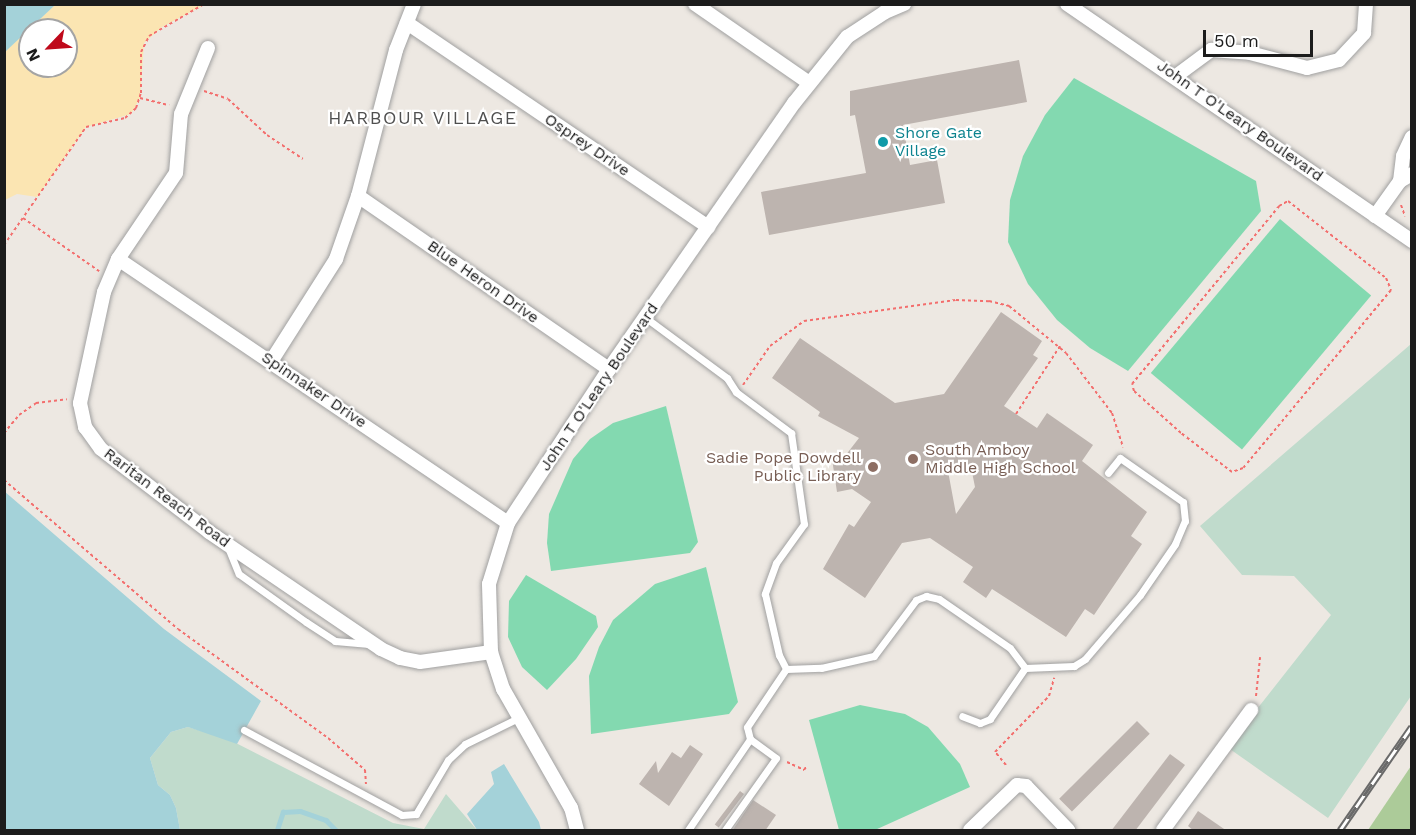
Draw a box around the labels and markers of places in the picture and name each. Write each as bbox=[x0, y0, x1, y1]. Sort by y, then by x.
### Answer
place label: Shore Gate Village bbox=[895, 123, 982, 161]
marker: Shore Gate Village bbox=[876, 135, 890, 149]
place label: South Amboy Middle High School bbox=[925, 440, 1076, 478]
place label: Sadie Pope Dowdell Public Library bbox=[706, 448, 861, 486]
marker: South Amboy Middle High School bbox=[906, 452, 920, 466]
marker: Sadie Pope Dowdell Public Library bbox=[866, 460, 880, 474]

